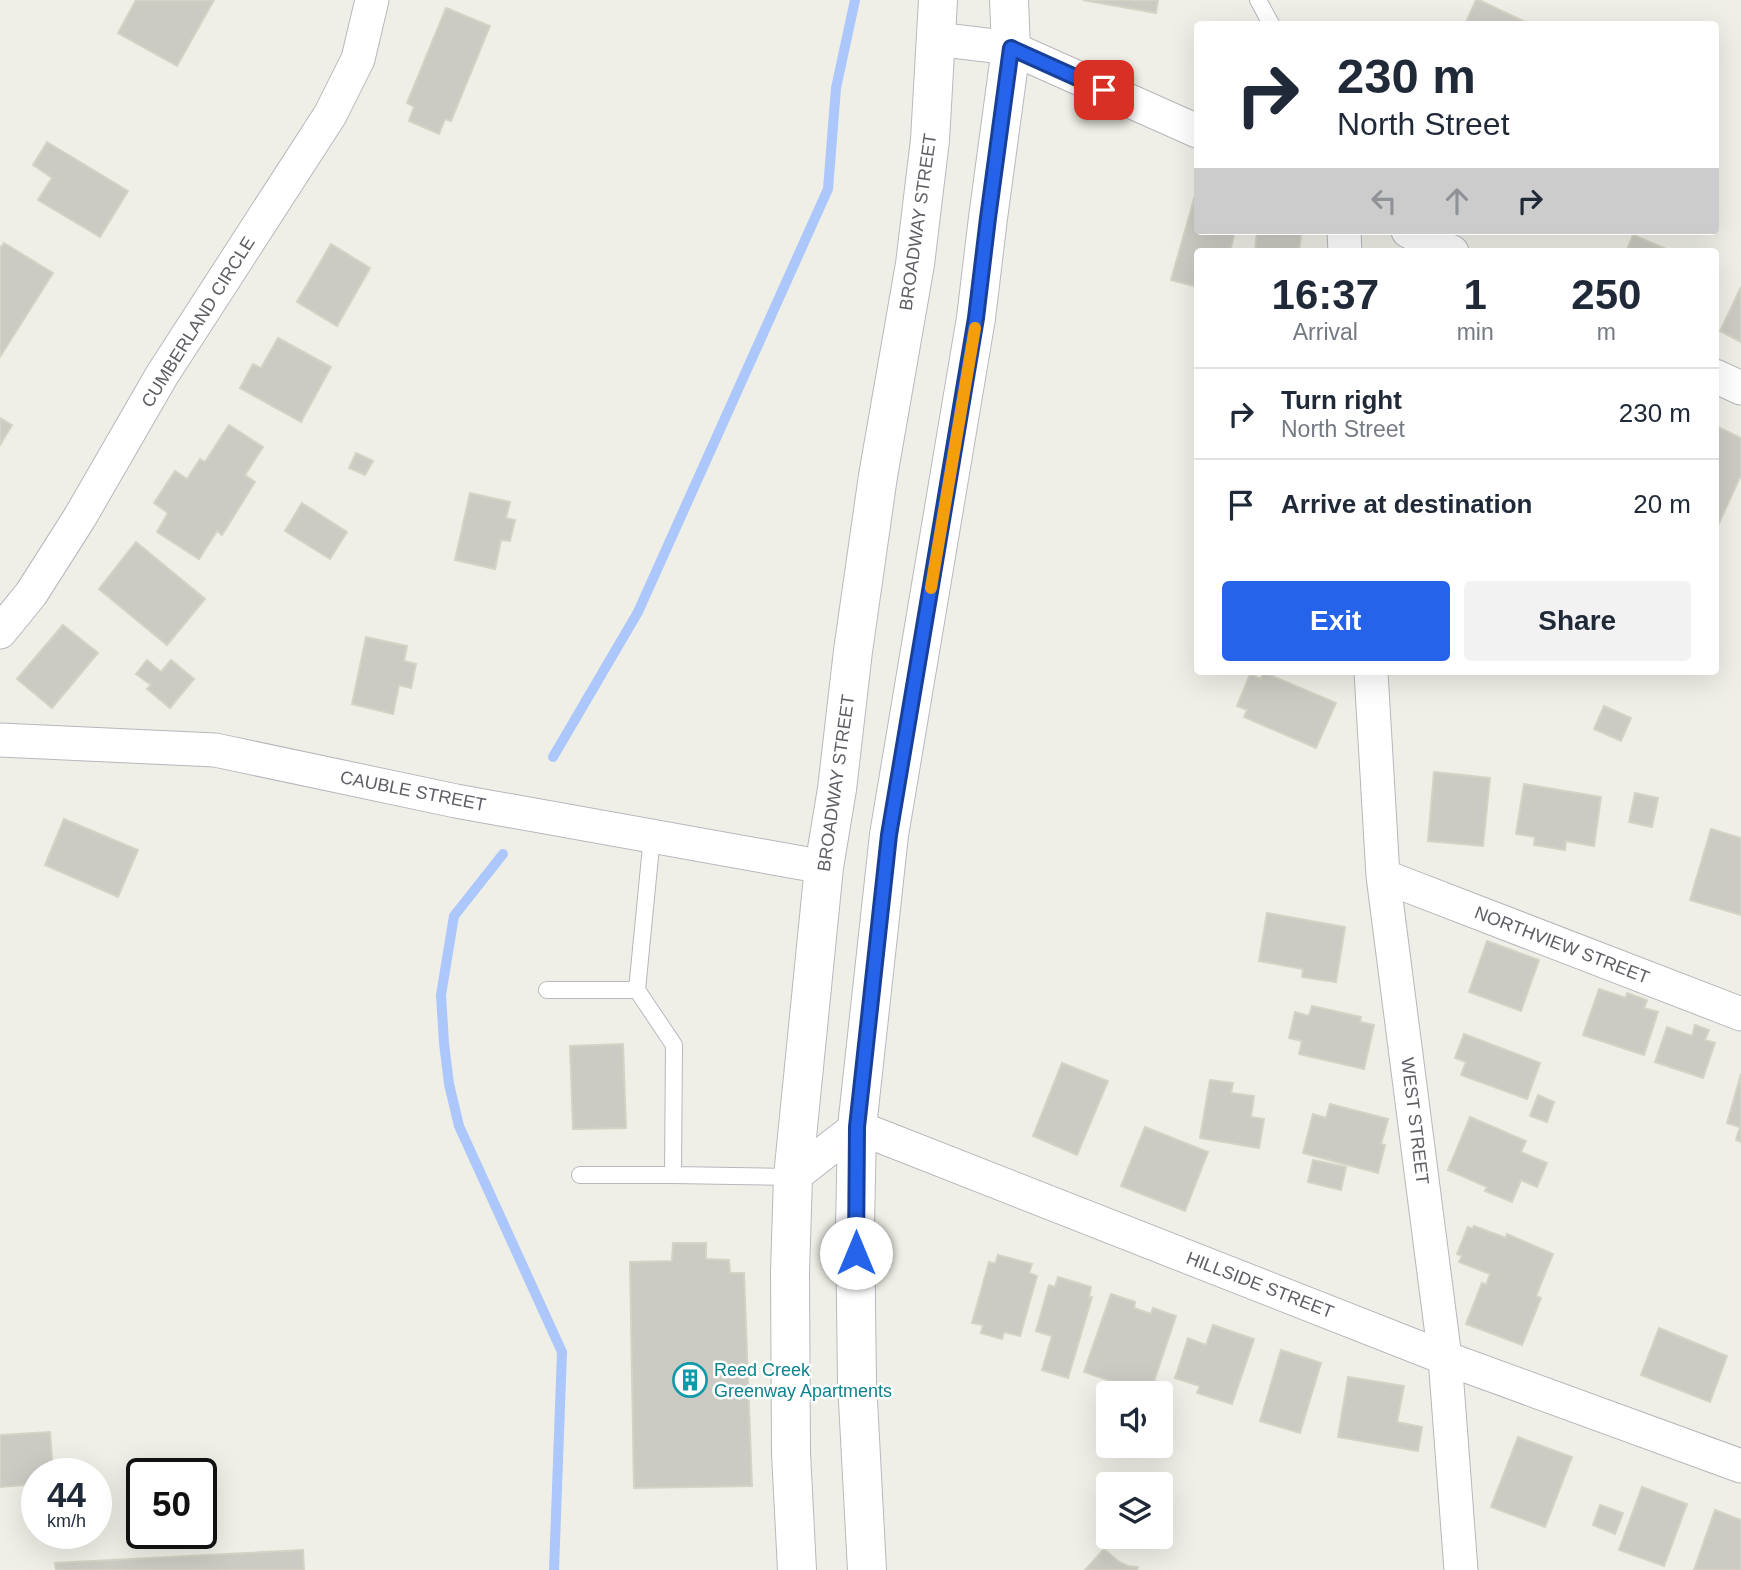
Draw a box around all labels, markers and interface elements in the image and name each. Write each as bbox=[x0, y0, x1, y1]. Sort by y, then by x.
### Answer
icon: right bbox=[1222, 49, 1313, 140]
text: 230 m bbox=[1337, 49, 1476, 103]
pin bbox=[1074, 60, 1134, 120]
icon: arrive bbox=[1085, 71, 1123, 109]
text: North Street bbox=[1337, 106, 1510, 142]
street label: BROADWAY STREET bbox=[896, 132, 940, 312]
icon: left bbox=[1365, 182, 1403, 220]
icon: ahead bbox=[1438, 182, 1476, 220]
icon: right bbox=[1511, 182, 1549, 220]
street label: CUMBERLAND CIRCLE bbox=[137, 233, 259, 411]
text: 16:37 bbox=[1272, 271, 1379, 318]
text: 1 bbox=[1463, 271, 1487, 318]
text: 250 bbox=[1571, 271, 1641, 318]
text: Arrival bbox=[1293, 319, 1358, 345]
text: min bbox=[1457, 319, 1494, 345]
text: m bbox=[1597, 319, 1616, 345]
text: Turn right bbox=[1281, 385, 1402, 415]
icon: right bbox=[1222, 395, 1260, 433]
text: 230 m bbox=[1619, 398, 1691, 428]
text: North Street bbox=[1281, 416, 1405, 442]
icon: arrive bbox=[1222, 486, 1260, 524]
text: Arrive at destination bbox=[1281, 489, 1532, 519]
text: 20 m bbox=[1633, 489, 1691, 519]
button: Exit bbox=[1222, 581, 1450, 661]
button: Share bbox=[1464, 581, 1691, 661]
street label: BROADWAY STREET bbox=[814, 693, 858, 873]
street label: CAUBLE STREET bbox=[338, 767, 488, 815]
street label: NORTHVIEW STREET bbox=[1472, 902, 1652, 988]
street label: WEST STREET bbox=[1397, 1056, 1433, 1186]
position arrow bbox=[819, 1216, 893, 1290]
street label: HILLSIDE STREET bbox=[1184, 1248, 1336, 1322]
place label: Reed Creek Greenway Apartments bbox=[714, 1360, 892, 1401]
building icon: Reed Creek Greenway Apartments bbox=[671, 1361, 709, 1399]
map controls bbox=[1096, 1381, 1173, 1549]
button: sound bbox=[1096, 1381, 1173, 1458]
speed limit sign: 50 bbox=[126, 1458, 217, 1549]
button: layers bbox=[1096, 1472, 1173, 1549]
text: 44 bbox=[47, 1475, 86, 1514]
text: km/h bbox=[47, 1511, 86, 1531]

